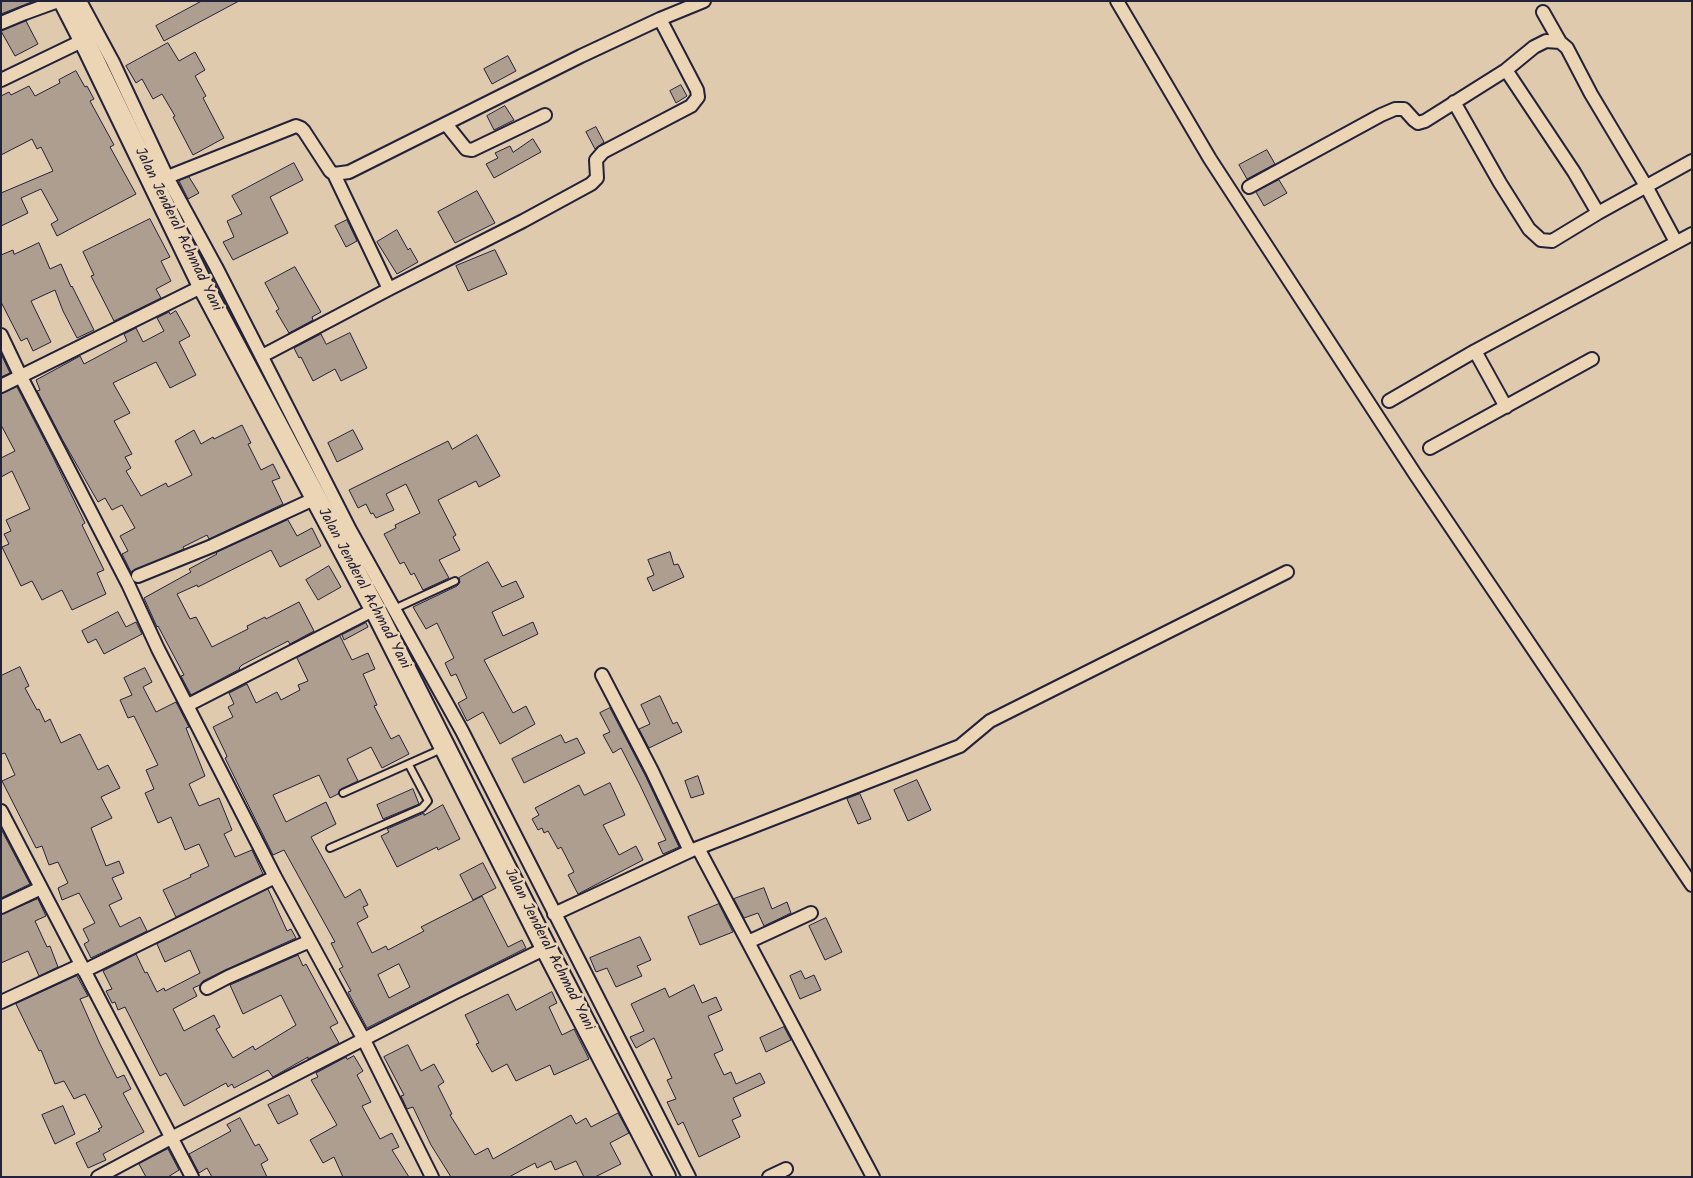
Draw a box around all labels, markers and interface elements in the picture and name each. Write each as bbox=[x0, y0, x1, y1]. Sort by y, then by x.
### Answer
street label: Jalan Jenderal Achmad Yani bbox=[129, 145, 225, 315]
street label: Jalan Jenderal Achmad Yani bbox=[313, 505, 413, 673]
street label: Jalan Jenderal Achmad Yani bbox=[499, 866, 597, 1034]

